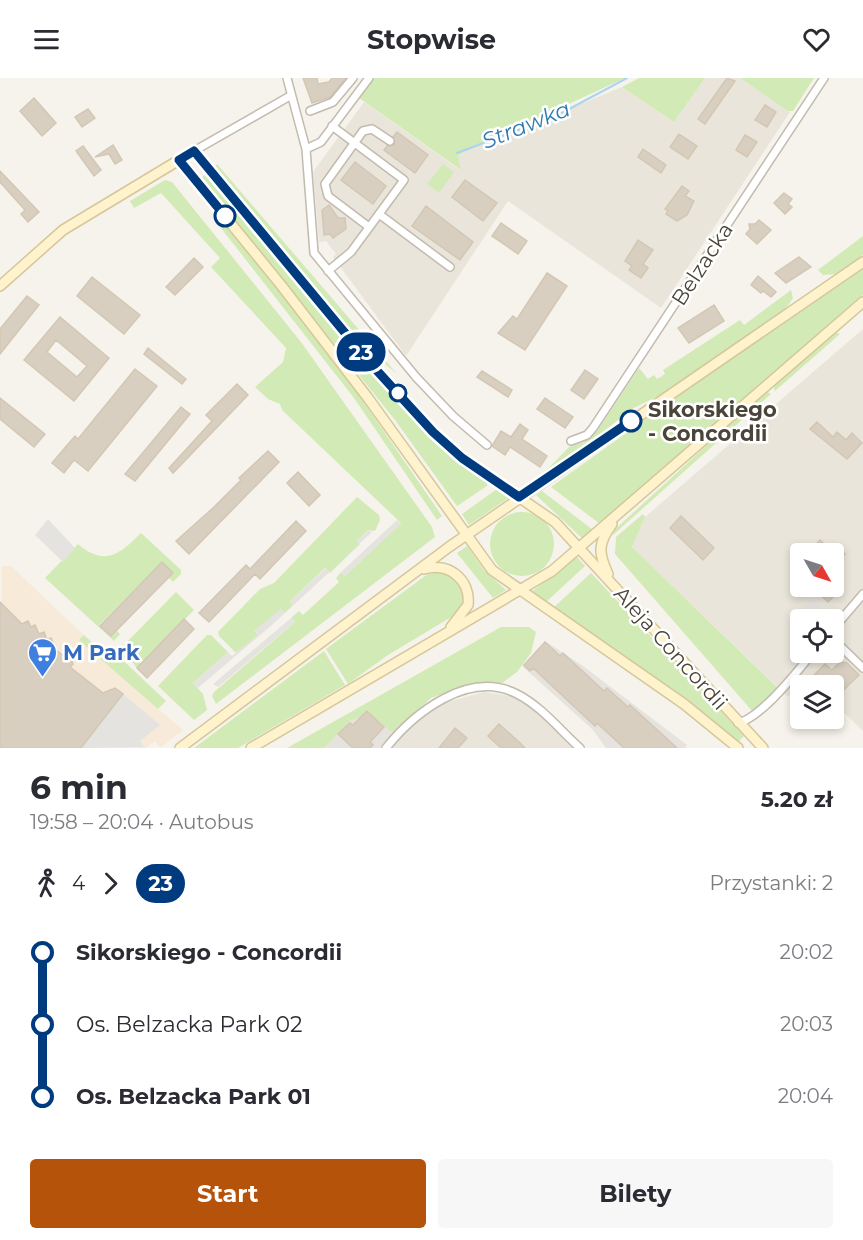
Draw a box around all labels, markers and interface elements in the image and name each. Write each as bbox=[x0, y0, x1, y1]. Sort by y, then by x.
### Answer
icon: menu bbox=[30, 23, 63, 56]
text: Stopwise bbox=[367, 23, 496, 56]
icon: heart bbox=[800, 23, 833, 56]
water label: Strawka bbox=[478, 95, 574, 155]
unlabelled marker bbox=[214, 205, 236, 227]
street label: Belzacka bbox=[666, 218, 738, 310]
line badge: 23 bbox=[334, 332, 388, 372]
text: 23 bbox=[349, 340, 373, 365]
unlabelled marker bbox=[389, 384, 407, 402]
place label: Sikorskiego - Concordii bbox=[648, 397, 777, 446]
marker: Sikorskiego - Concordii bbox=[620, 410, 642, 432]
north arrow bbox=[790, 543, 844, 597]
map controls bbox=[790, 543, 844, 729]
street label: Aleja Concordii bbox=[609, 581, 733, 715]
button: locate bbox=[790, 609, 844, 663]
supermarket icon: M Park bbox=[26, 636, 58, 678]
place label: M Park bbox=[63, 640, 140, 665]
button: layers bbox=[790, 675, 844, 729]
text: 6 min bbox=[30, 767, 128, 807]
text: 5.20 zł bbox=[761, 786, 833, 813]
text: 19:58 – 20:04 · Autobus bbox=[30, 810, 254, 834]
icon: walk bbox=[30, 867, 63, 900]
icon: forward bbox=[94, 867, 127, 900]
text: 4 bbox=[72, 871, 85, 895]
text: 23 bbox=[148, 871, 173, 896]
text: Przystanki: 2 bbox=[709, 871, 833, 895]
text: Sikorskiego - Concordii bbox=[76, 939, 342, 966]
text: 20:02 bbox=[780, 940, 833, 964]
text: Os. Belzacka Park 02 bbox=[76, 1011, 303, 1038]
text: 20:03 bbox=[780, 1012, 833, 1036]
text: Os. Belzacka Park 01 bbox=[76, 1083, 311, 1110]
text: 20:04 bbox=[778, 1084, 833, 1108]
button: Start bbox=[30, 1159, 426, 1228]
button: Bilety bbox=[438, 1159, 833, 1228]

